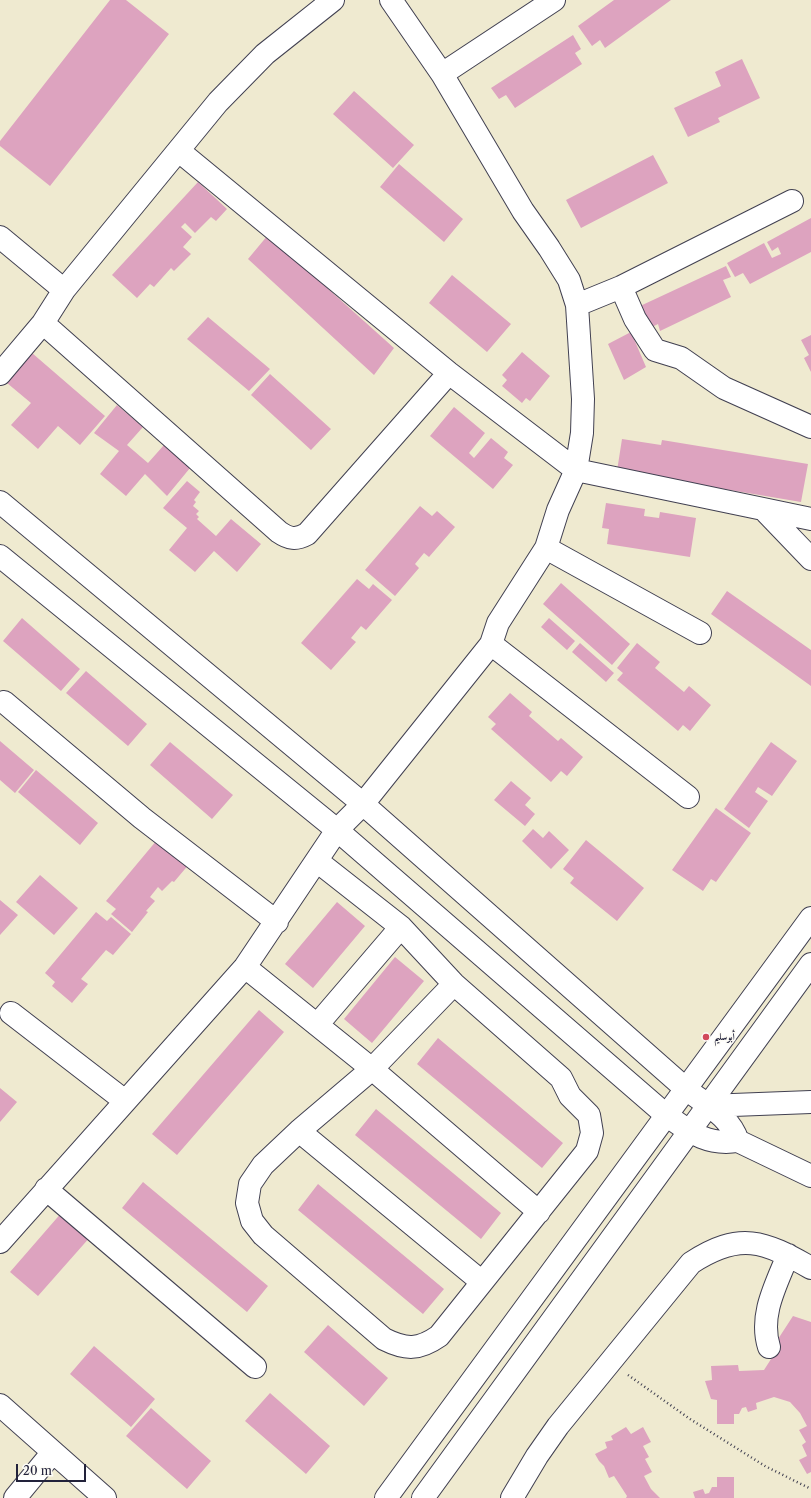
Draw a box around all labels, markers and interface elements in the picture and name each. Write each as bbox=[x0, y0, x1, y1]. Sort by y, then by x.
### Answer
place label: أبوسليم bbox=[714, 1031, 735, 1043]
marker: أبوسليم bbox=[701, 1032, 711, 1042]
scale bar bbox=[18, 1456, 88, 1482]
text: 20 m bbox=[23, 1463, 52, 1478]

